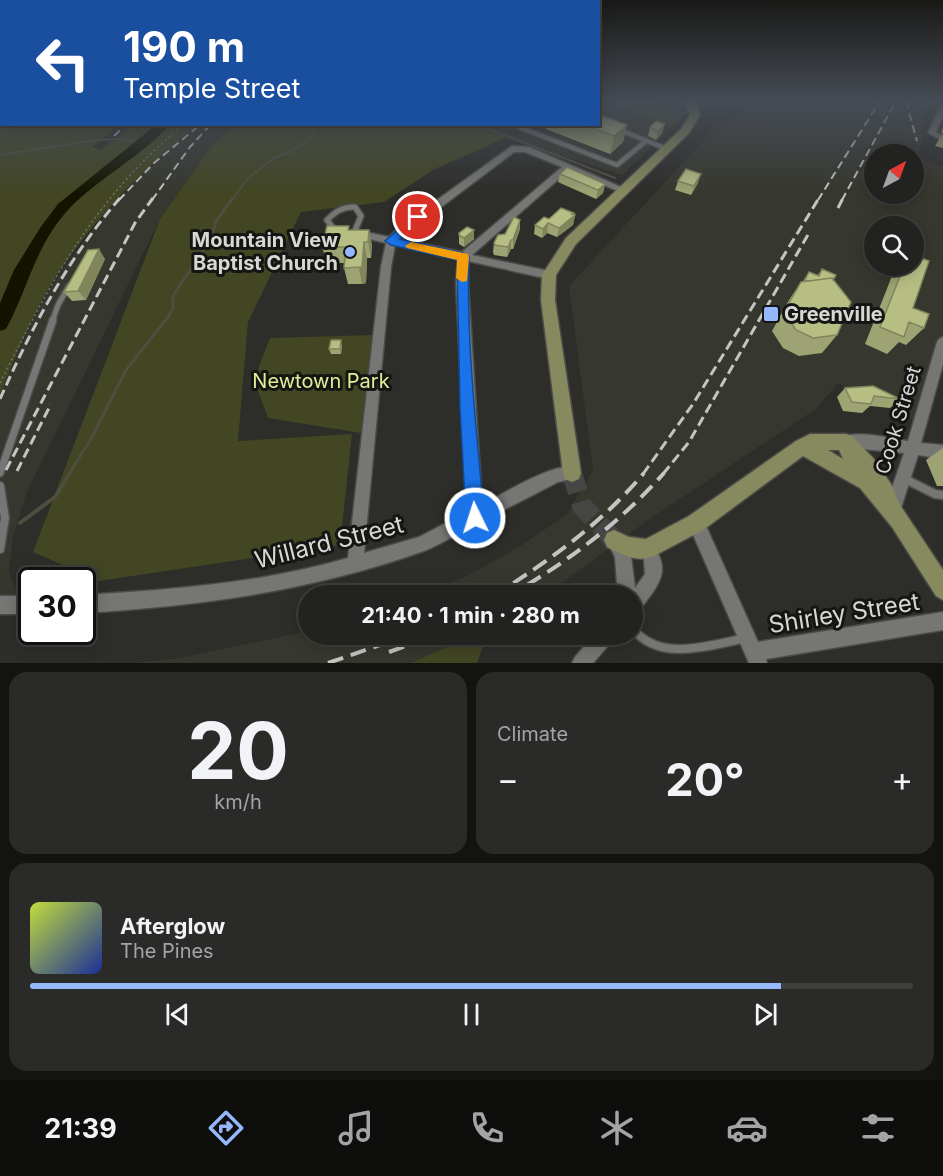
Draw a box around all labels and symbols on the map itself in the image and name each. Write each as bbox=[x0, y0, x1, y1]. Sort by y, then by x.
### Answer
north arrow bbox=[864, 144, 924, 204]
pin bbox=[392, 191, 443, 242]
place label: Mountain View Baptist Church bbox=[192, 228, 338, 275]
marker: Mountain View Baptist Church bbox=[343, 245, 357, 259]
place label: Greenville bbox=[784, 302, 883, 326]
marker: Greenville bbox=[762, 305, 780, 323]
street label: Cook Street bbox=[870, 363, 926, 477]
park label: Newtown Park bbox=[252, 369, 390, 393]
position arrow bbox=[443, 486, 507, 550]
street label: Willard Street bbox=[252, 509, 407, 575]
speed limit sign: 30 bbox=[18, 567, 96, 645]
street label: Shirley Street bbox=[767, 587, 922, 639]

